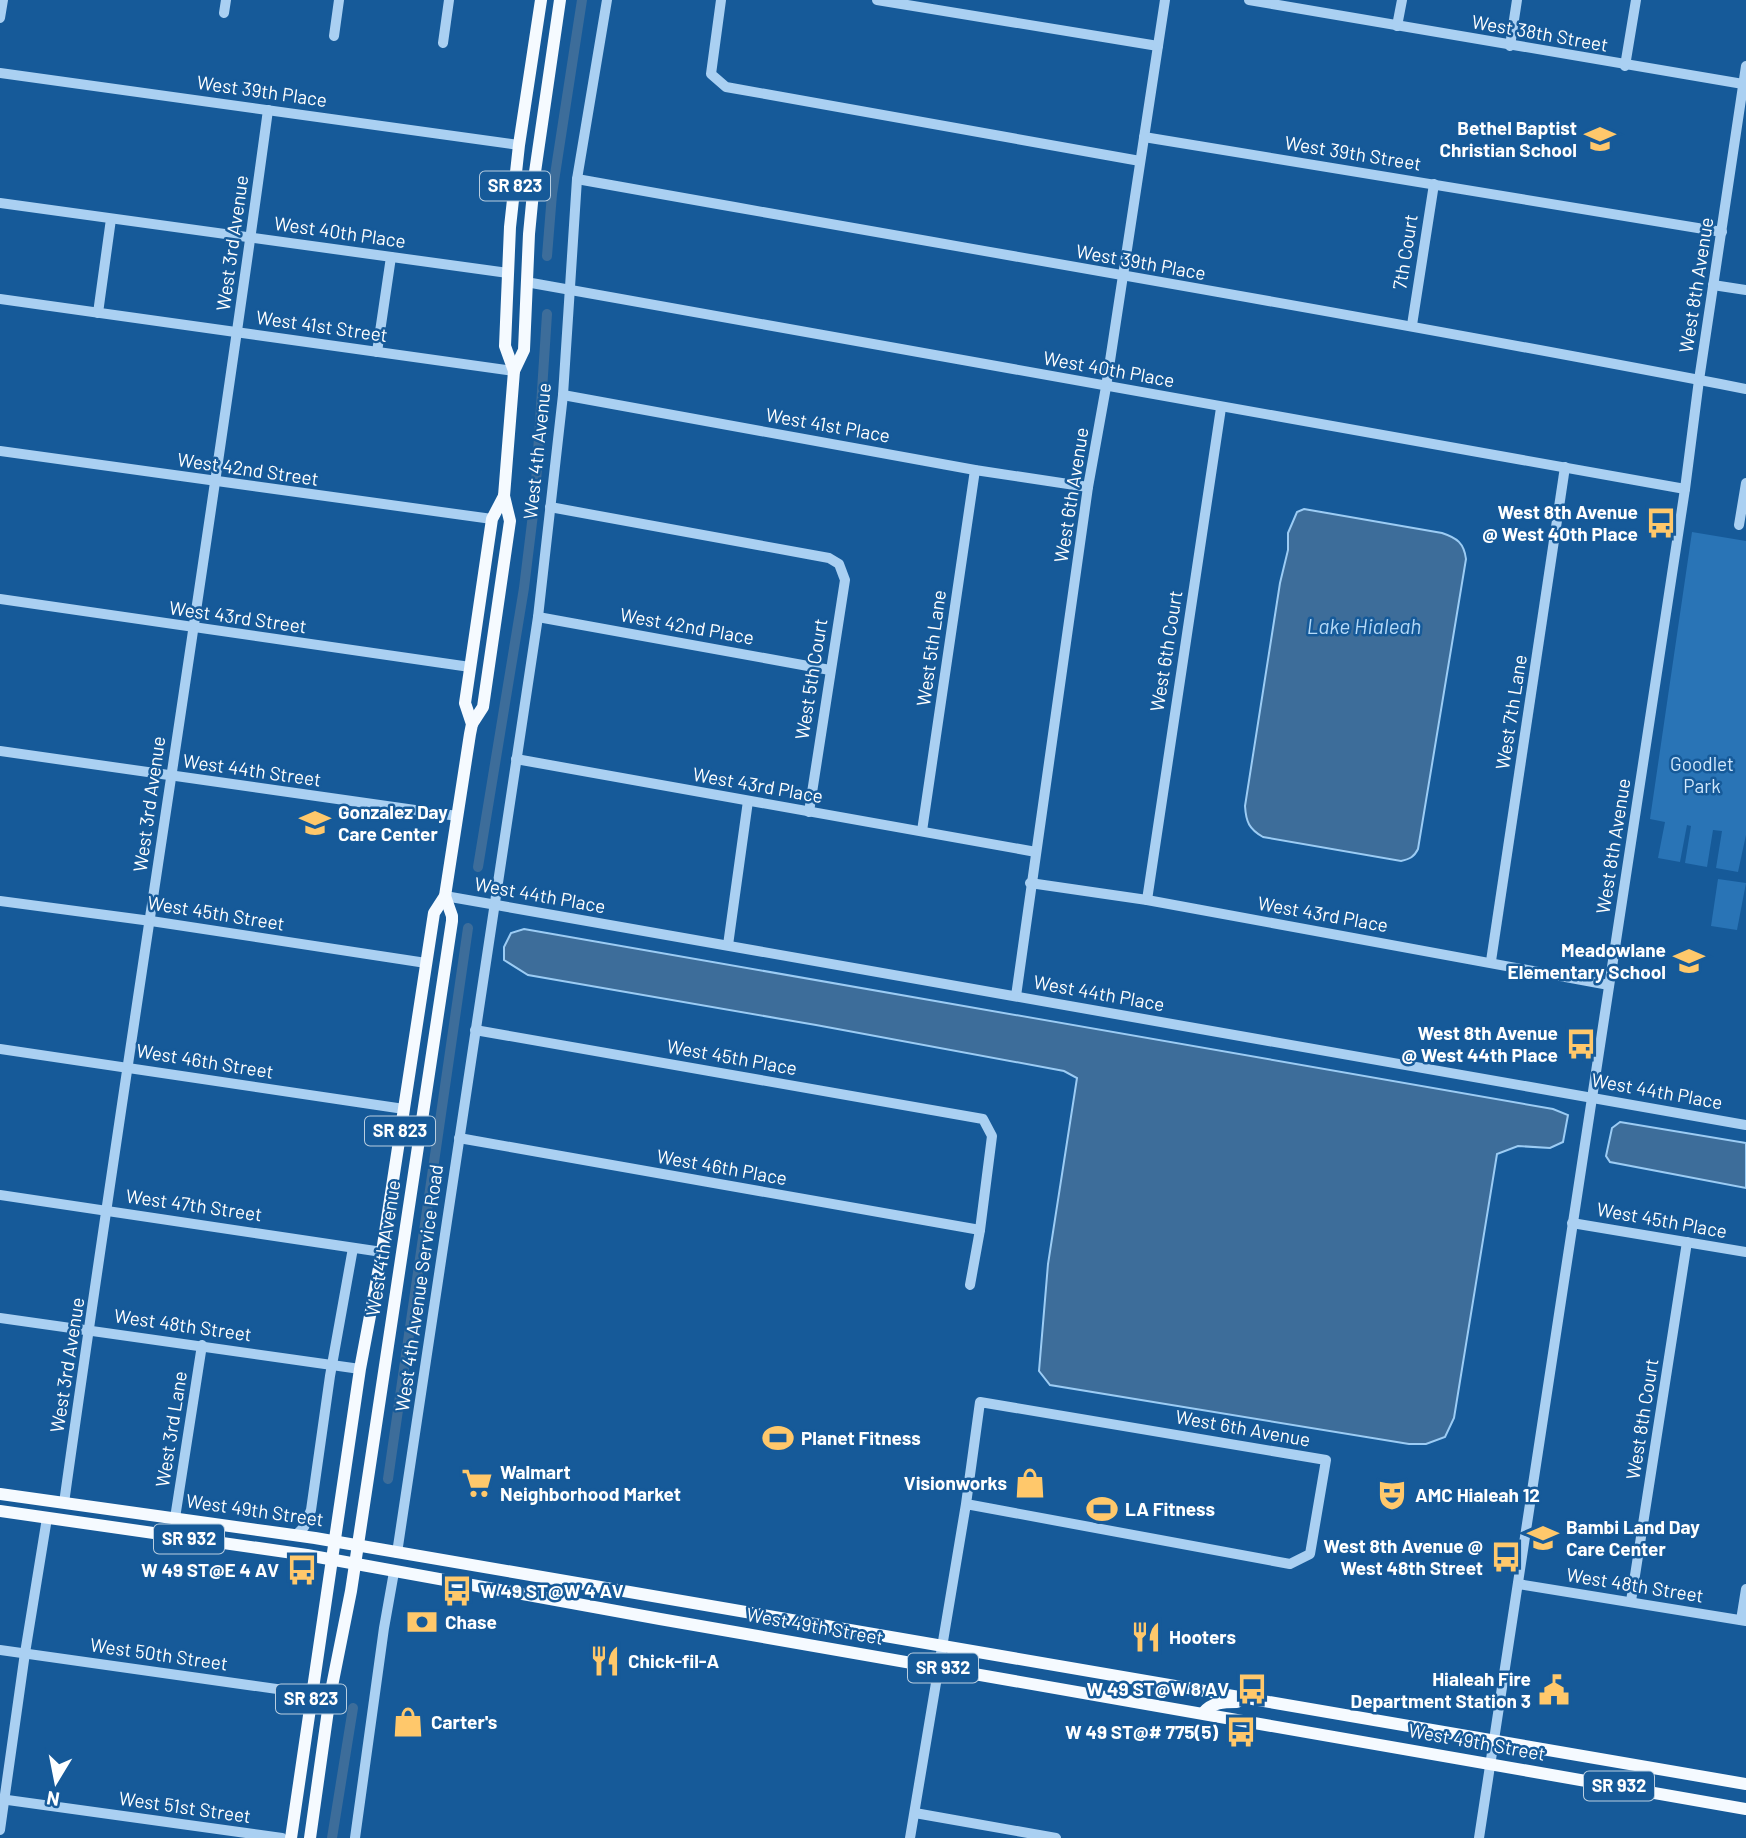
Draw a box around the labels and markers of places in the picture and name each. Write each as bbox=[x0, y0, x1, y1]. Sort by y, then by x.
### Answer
place label: Bethel Baptist Christian School bbox=[1439, 116, 1577, 161]
school or university icon: Bethel Baptist Christian School bbox=[1583, 122, 1617, 156]
place label: West 8th Avenue @ West 40th Place bbox=[1482, 500, 1638, 545]
bus stop icon: West 8th Avenue @ West 40th Place bbox=[1644, 506, 1678, 540]
place label: Gonzalez Day Care Center bbox=[338, 800, 448, 845]
school or university icon: Gonzalez Day Care Center bbox=[298, 806, 332, 840]
place label: Meadowlane Elementary School bbox=[1508, 938, 1666, 983]
school or university icon: Meadowlane Elementary School bbox=[1672, 944, 1706, 978]
place label: West 8th Avenue @ West 44th Place bbox=[1401, 1021, 1558, 1066]
bus stop icon: West 8th Avenue @ West 44th Place bbox=[1564, 1027, 1598, 1061]
sports icon: Planet Fitness bbox=[761, 1421, 795, 1455]
place label: Planet Fitness bbox=[801, 1426, 921, 1449]
place label: Walmart Neighborhood Market bbox=[500, 1460, 681, 1505]
supermarket icon: Walmart Neighborhood Market bbox=[460, 1466, 494, 1500]
shop icon: Visionworks bbox=[1013, 1466, 1047, 1500]
place label: Visionworks bbox=[904, 1471, 1007, 1494]
theatre icon: AMC Hialeah 12 bbox=[1375, 1478, 1409, 1512]
place label: AMC Hialeah 12 bbox=[1415, 1483, 1540, 1506]
sports icon: LA Fitness bbox=[1085, 1492, 1119, 1526]
place label: LA Fitness bbox=[1125, 1497, 1215, 1520]
place label: Bambi Land Day Care Center bbox=[1566, 1515, 1700, 1560]
school or university icon: Bambi Land Day Care Center bbox=[1526, 1521, 1560, 1555]
place label: West 8th Avenue @ West 48th Street bbox=[1323, 1534, 1483, 1579]
bus stop icon: West 8th Avenue @ West 48th Street bbox=[1489, 1540, 1523, 1574]
bus stop icon: W 49 ST@E 4 AV bbox=[285, 1553, 319, 1587]
place label: W 49 ST@E 4 AV bbox=[141, 1558, 279, 1581]
bus stop icon: W 49 ST@W 4 AV bbox=[440, 1574, 474, 1608]
place label: W 49 ST@W 4 AV bbox=[480, 1579, 624, 1602]
bank icon: Chase bbox=[405, 1605, 439, 1639]
place label: Chase bbox=[445, 1610, 497, 1633]
restaurant icon: Hooters bbox=[1129, 1620, 1163, 1654]
place label: Hooters bbox=[1169, 1625, 1236, 1648]
restaurant icon: Chick-fil-A bbox=[588, 1644, 622, 1678]
place label: Chick-fil-A bbox=[628, 1649, 720, 1672]
place label: Hialeah Fire Department Station 3 bbox=[1350, 1667, 1531, 1712]
bus stop icon: W 49 ST@W 8 AV bbox=[1235, 1672, 1269, 1706]
public building icon: Hialeah Fire Department Station 3 bbox=[1537, 1673, 1571, 1707]
place label: W 49 ST@W 8 AV bbox=[1087, 1677, 1229, 1700]
shop icon: Carter's bbox=[391, 1705, 425, 1739]
place label: Carter's bbox=[431, 1710, 497, 1733]
bus stop icon: W 49 ST@# 775(5) bbox=[1224, 1715, 1258, 1749]
place label: W 49 ST@# 775(5) bbox=[1065, 1720, 1218, 1743]

